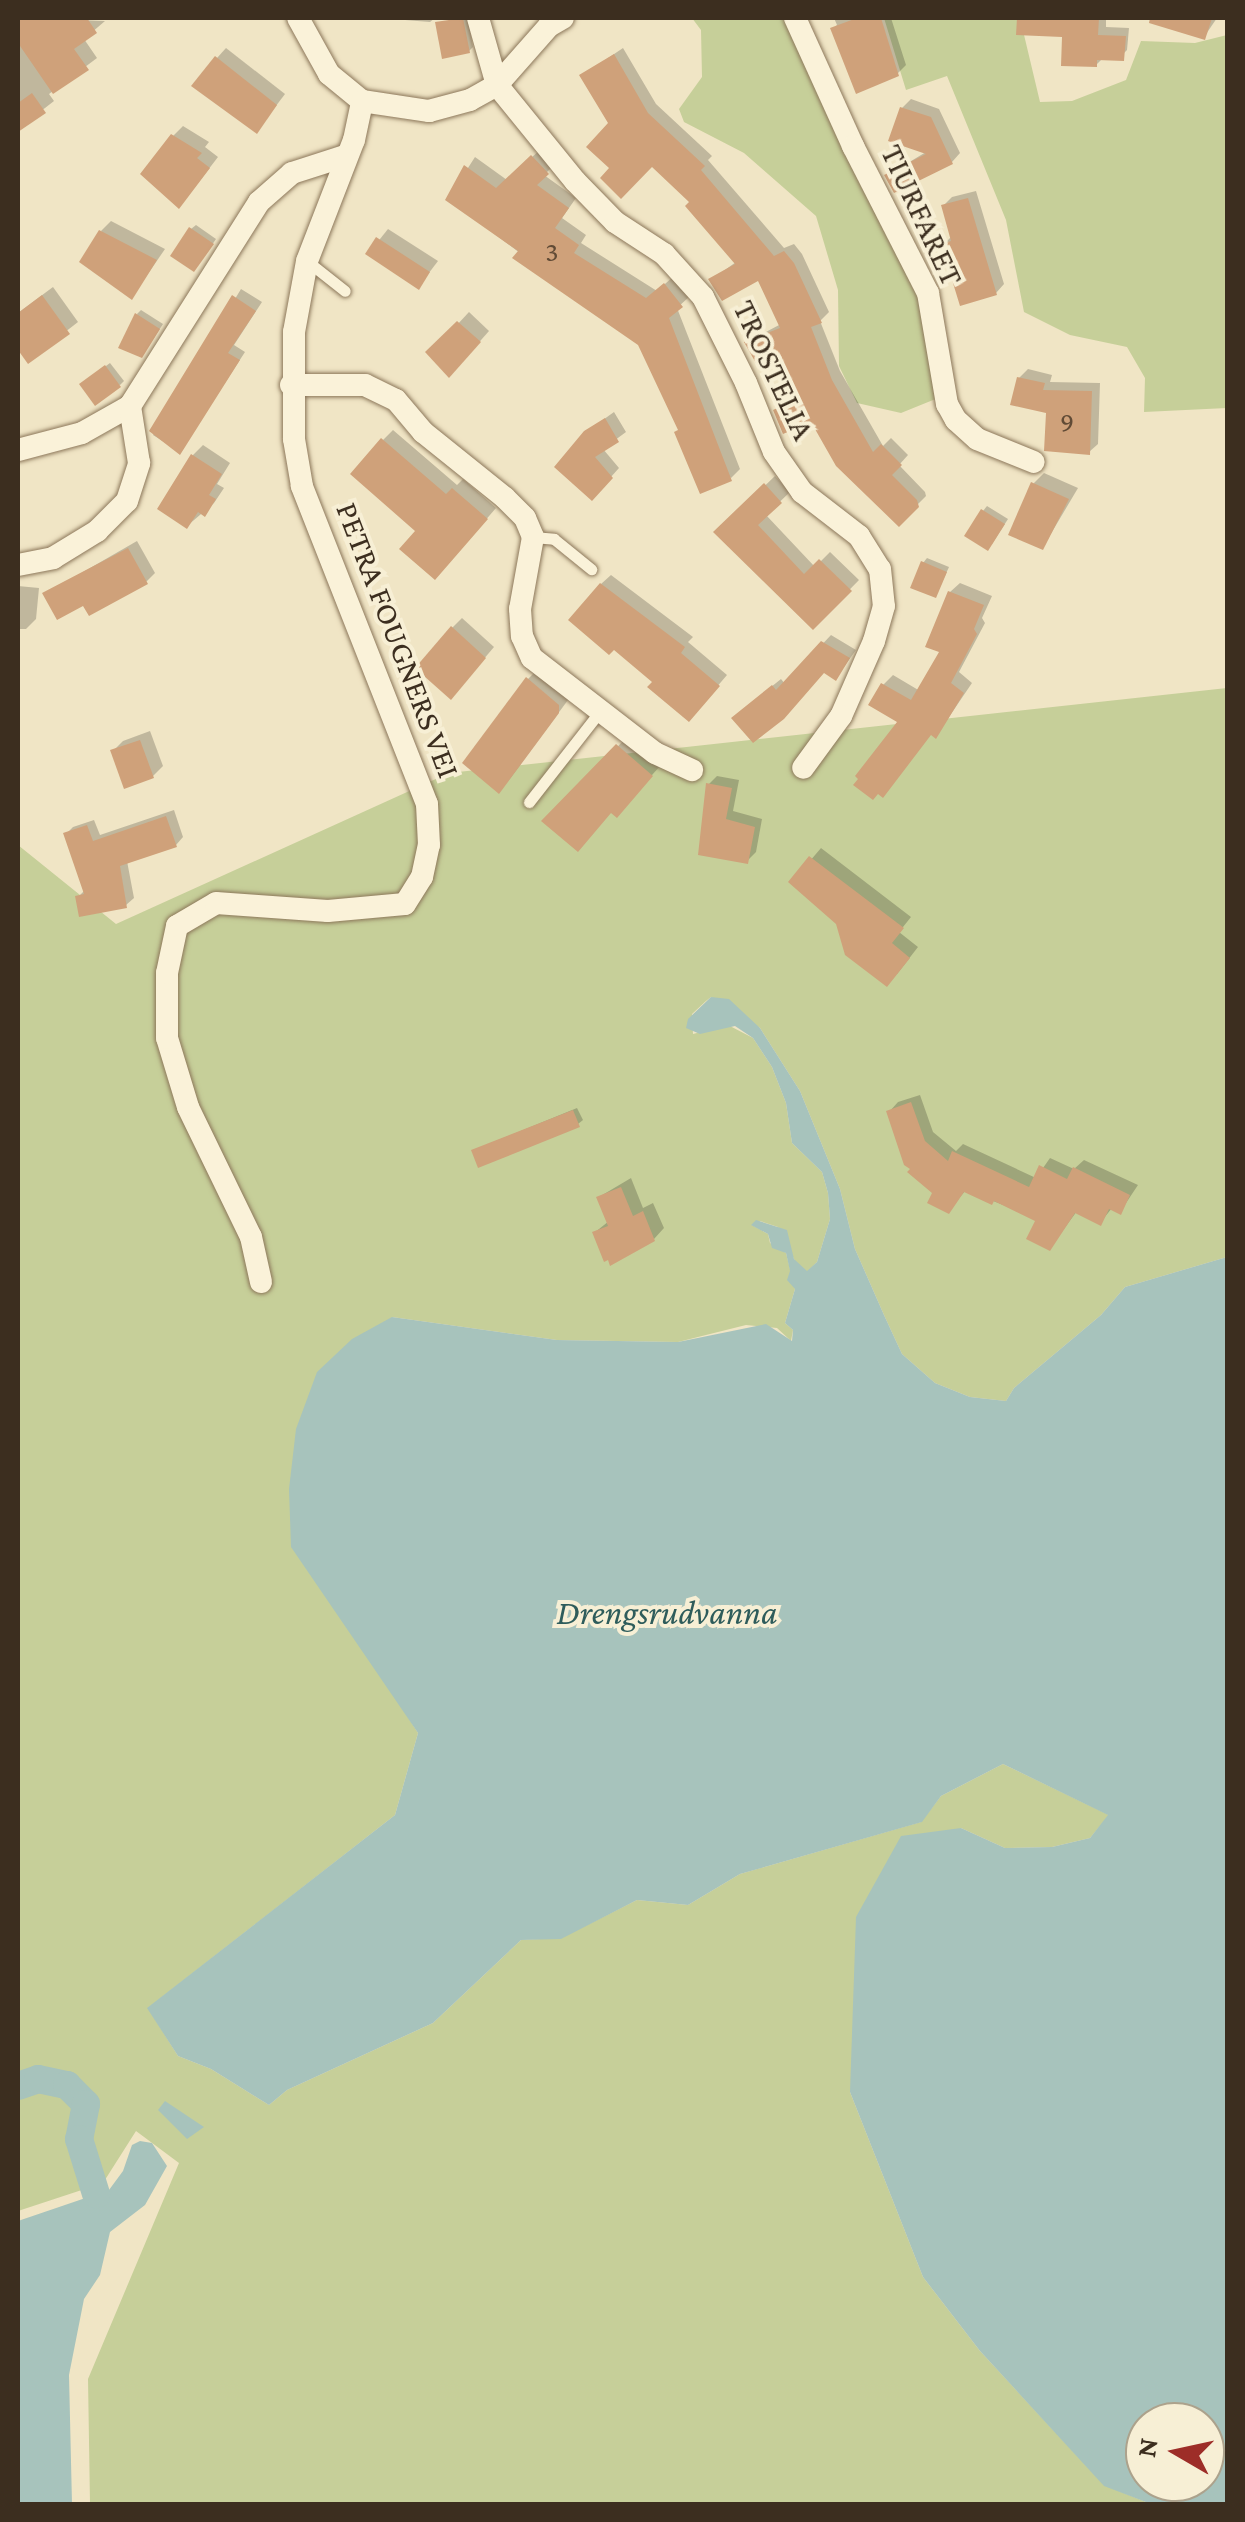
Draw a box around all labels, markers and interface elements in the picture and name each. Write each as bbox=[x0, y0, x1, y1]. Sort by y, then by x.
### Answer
street label: TIURFARET bbox=[873, 138, 971, 292]
house number: 3 bbox=[545, 235, 559, 269]
street label: TROSTELIA bbox=[725, 294, 823, 446]
house number: 9 bbox=[1060, 405, 1074, 439]
street label: PETRA FOUGNERS VEI bbox=[328, 497, 468, 783]
water label: Drengsrudvanna bbox=[556, 1592, 778, 1634]
north arrow bbox=[1125, 2402, 1225, 2502]
text: N bbox=[1130, 2436, 1164, 2459]

